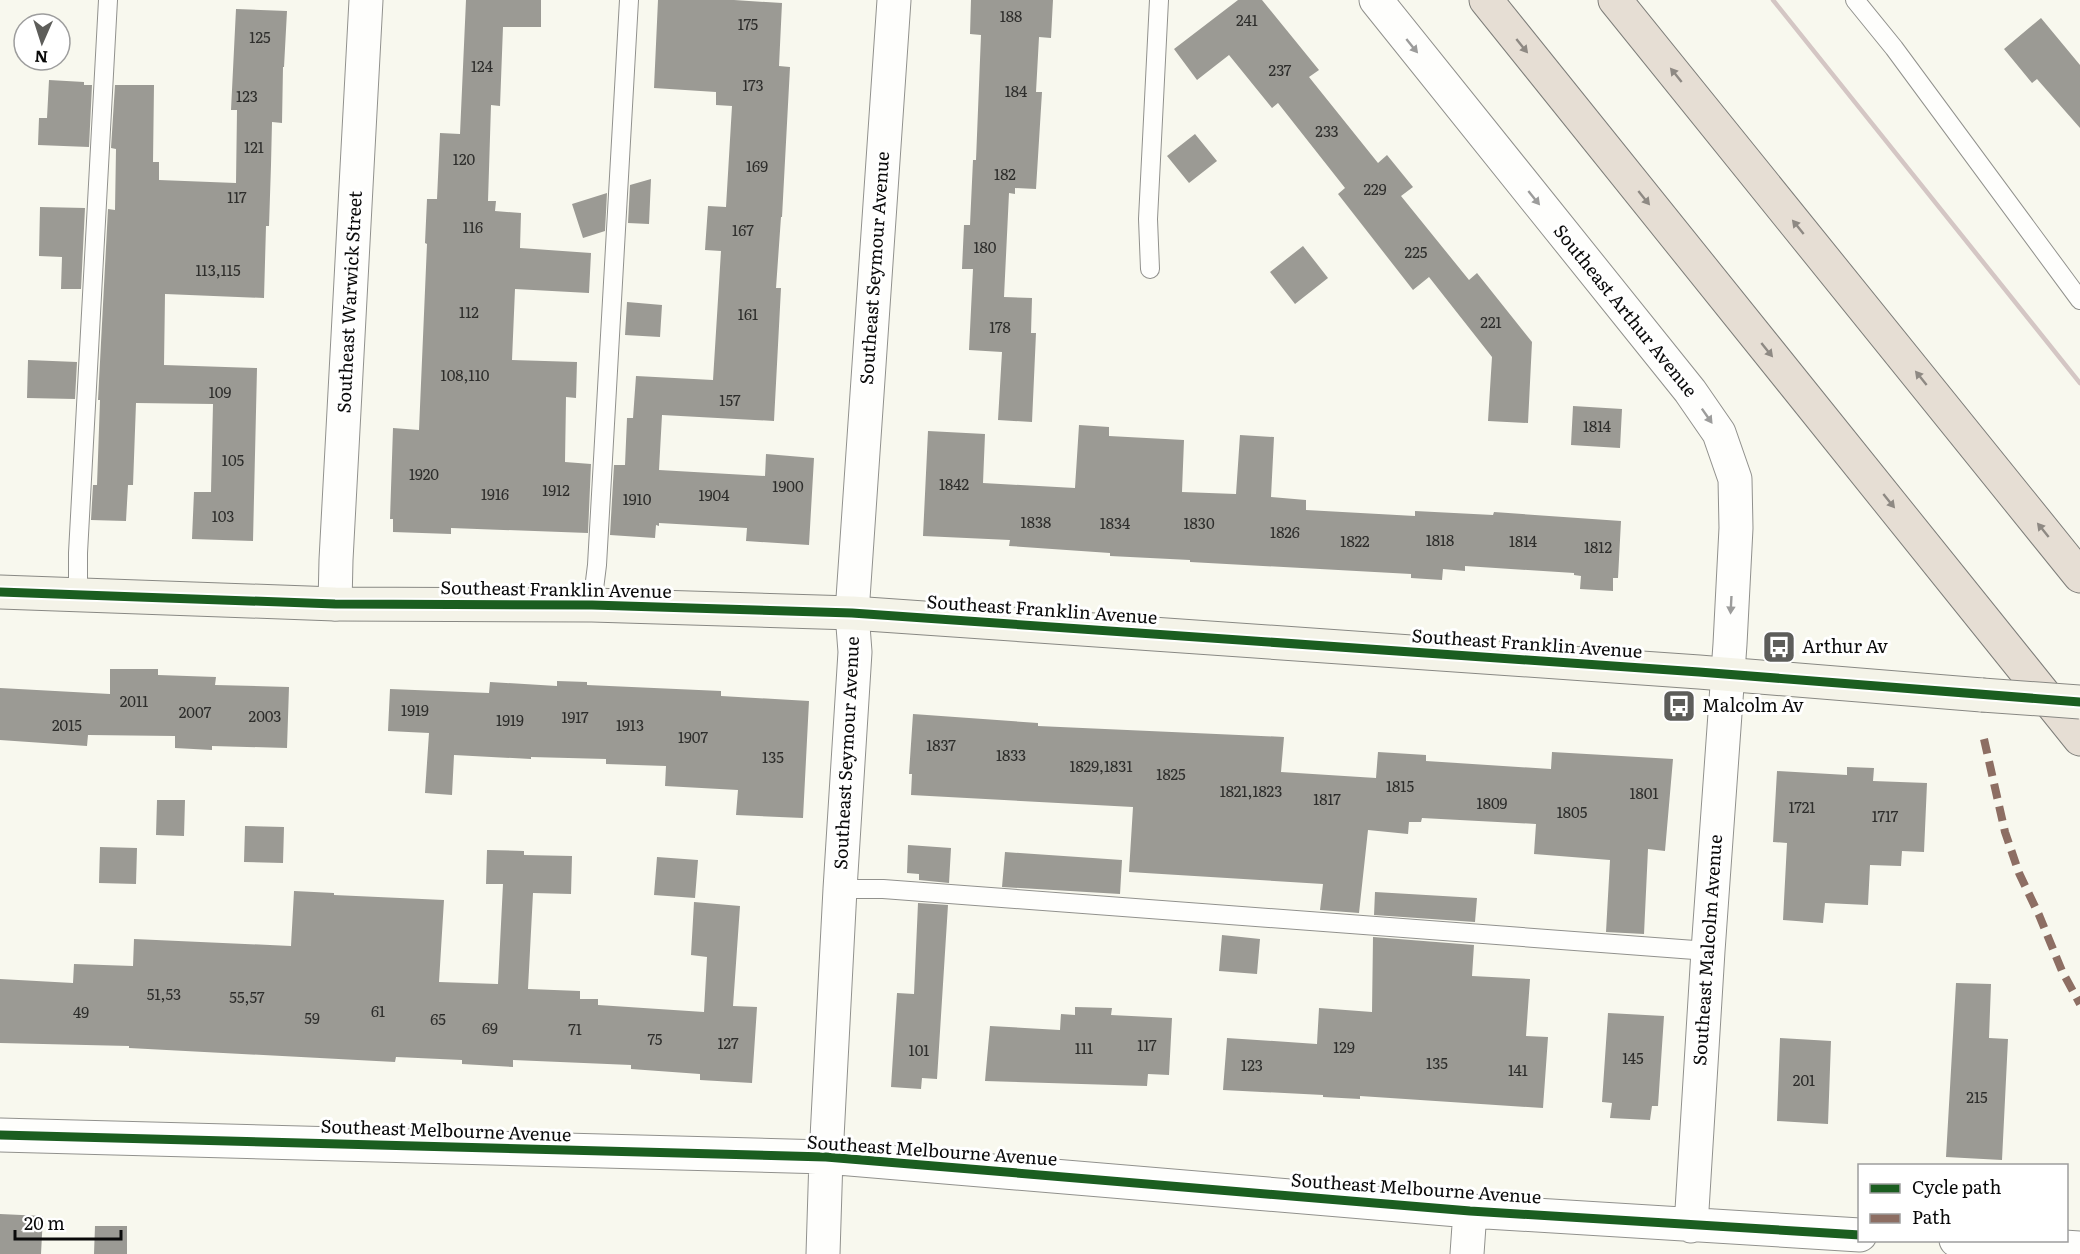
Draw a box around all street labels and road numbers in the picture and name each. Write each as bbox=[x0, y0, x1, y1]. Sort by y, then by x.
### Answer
street label: Southeast Seymour Avenue bbox=[852, 150, 895, 385]
street label: Southeast Warwick Street bbox=[329, 189, 368, 414]
street label: Southeast Arthur Avenue bbox=[1548, 218, 1705, 402]
street label: Southeast Franklin Avenue bbox=[440, 573, 672, 604]
street label: Southeast Franklin Avenue bbox=[926, 587, 1158, 630]
street label: Southeast Franklin Avenue bbox=[1411, 621, 1643, 664]
street label: Southeast Seymour Avenue bbox=[826, 636, 865, 870]
street label: Southeast Malcolm Avenue bbox=[1685, 833, 1728, 1066]
street label: Southeast Melbourne Avenue bbox=[320, 1112, 572, 1147]
street label: Southeast Melbourne Avenue bbox=[806, 1127, 1058, 1172]
street label: Southeast Melbourne Avenue bbox=[1290, 1165, 1542, 1210]

